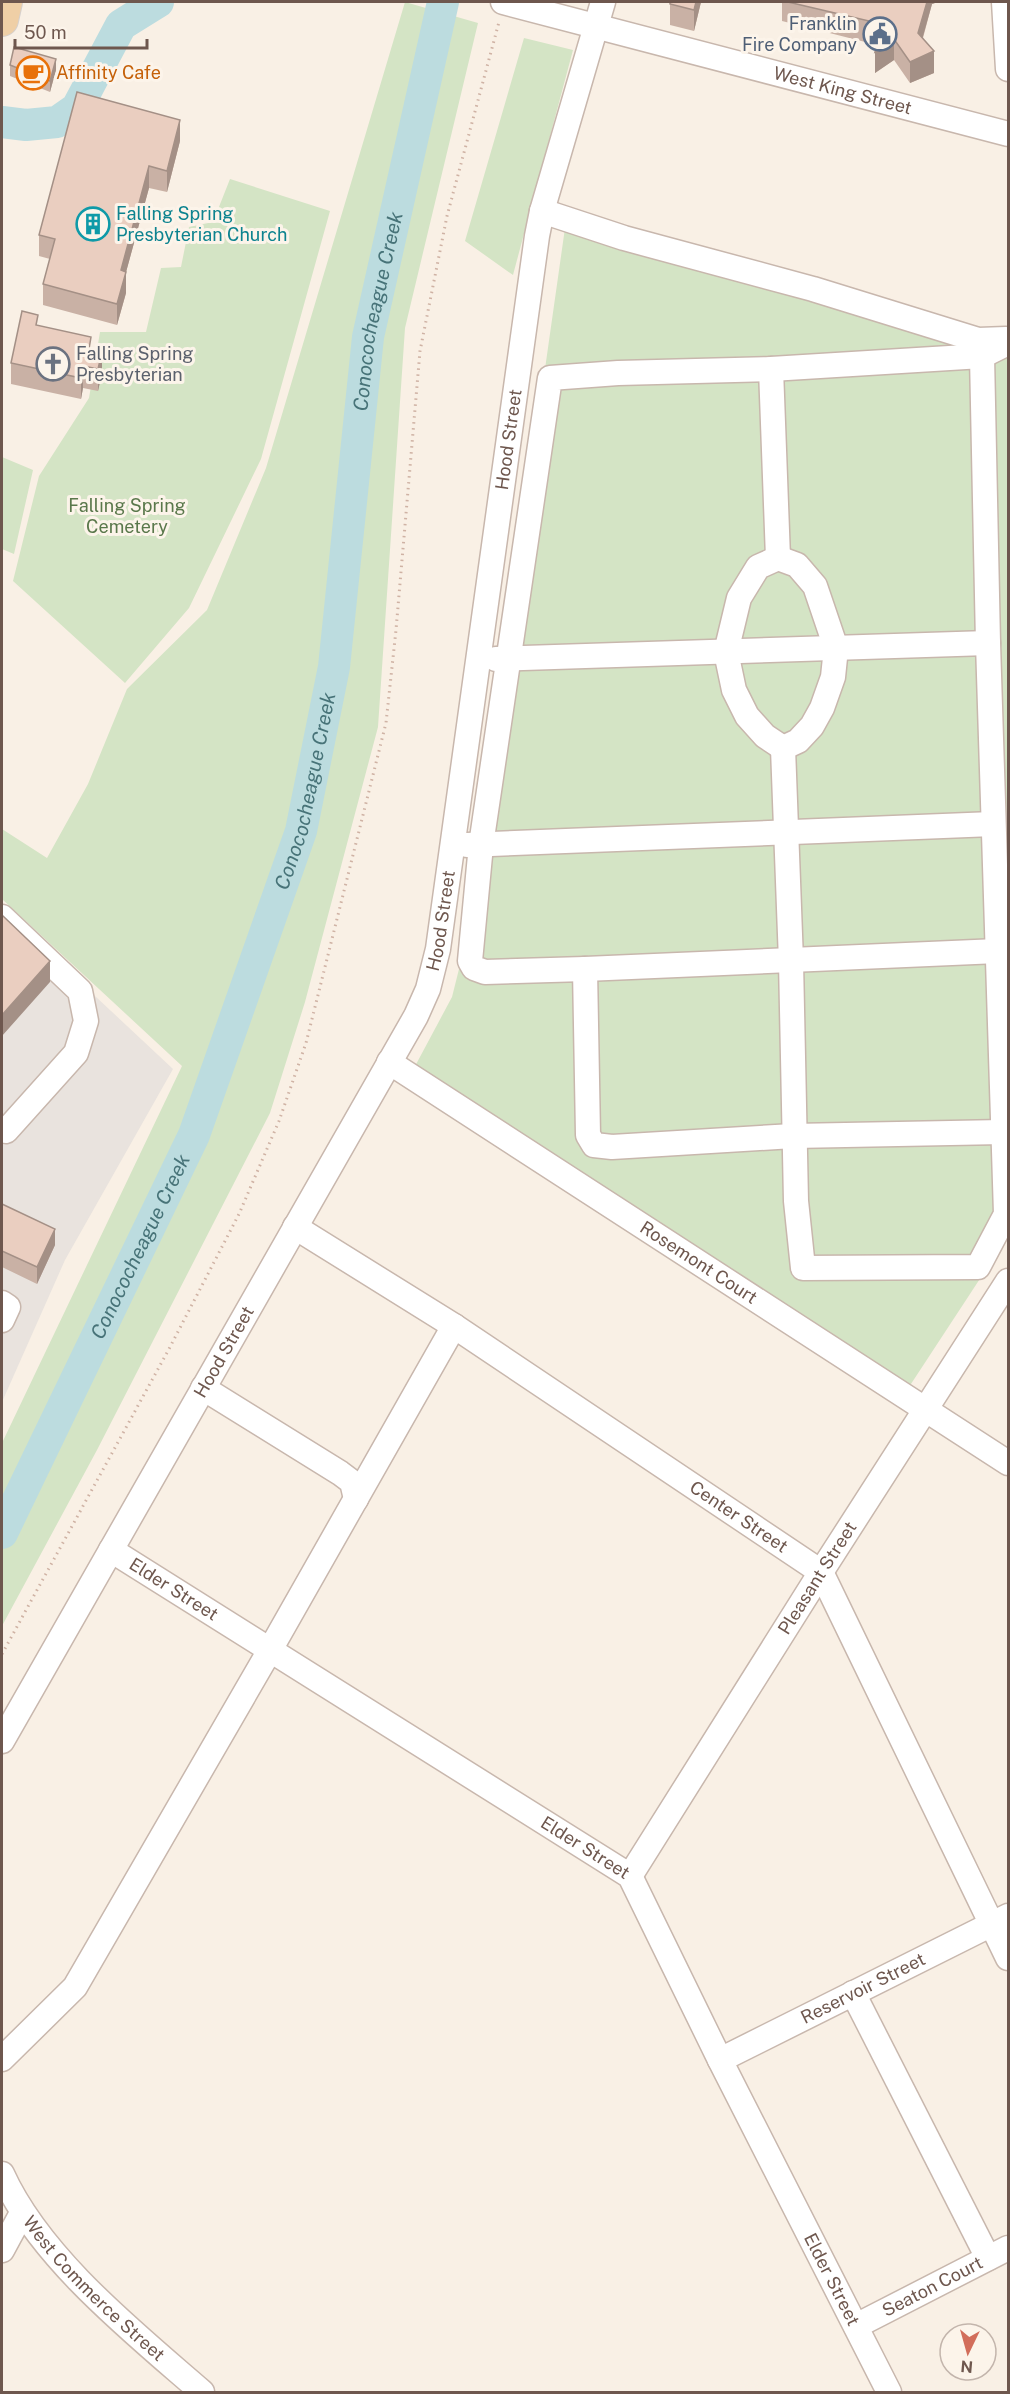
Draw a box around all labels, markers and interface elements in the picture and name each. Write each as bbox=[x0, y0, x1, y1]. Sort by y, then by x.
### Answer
scale bar bbox=[15, 12, 147, 50]
place label: Franklin Fire Company bbox=[742, 13, 857, 55]
public building icon: Franklin Fire Company bbox=[862, 16, 898, 52]
text: 50 m bbox=[24, 22, 67, 43]
cafe icon: Affinity Cafe bbox=[15, 55, 51, 91]
place label: Affinity Cafe bbox=[56, 62, 161, 83]
street label: West King Street bbox=[771, 62, 914, 118]
place label: Falling Spring Presbyterian Church bbox=[116, 203, 287, 245]
building icon: Falling Spring Presbyterian Church bbox=[75, 206, 111, 242]
water label: Conococheague Creek bbox=[348, 209, 408, 412]
place label: Falling Spring Presbyterian bbox=[76, 343, 194, 385]
church icon: Falling Spring Presbyterian bbox=[35, 346, 71, 382]
street label: Hood Street bbox=[491, 388, 526, 491]
park label: Falling Spring Cemetery bbox=[68, 495, 186, 537]
water label: Conococheague Creek bbox=[269, 690, 341, 893]
street label: Hood Street bbox=[422, 869, 459, 973]
water label: Conococheague Creek bbox=[85, 1150, 195, 1343]
street label: Rosemont Court bbox=[636, 1217, 761, 1308]
street label: Hood Street bbox=[189, 1302, 258, 1401]
street label: Center Street bbox=[686, 1476, 792, 1557]
street label: Pleasant Street bbox=[773, 1517, 861, 1638]
street label: Elder Street bbox=[126, 1553, 222, 1625]
street label: Elder Street bbox=[537, 1812, 634, 1883]
street label: Reservoir Street bbox=[797, 1948, 929, 2028]
street label: West Commerce Street bbox=[19, 2212, 169, 2365]
street label: Elder Street bbox=[800, 2230, 864, 2329]
street label: Seaton Court bbox=[878, 2252, 986, 2321]
north arrow bbox=[938, 2322, 998, 2382]
text: N bbox=[960, 2356, 974, 2376]

